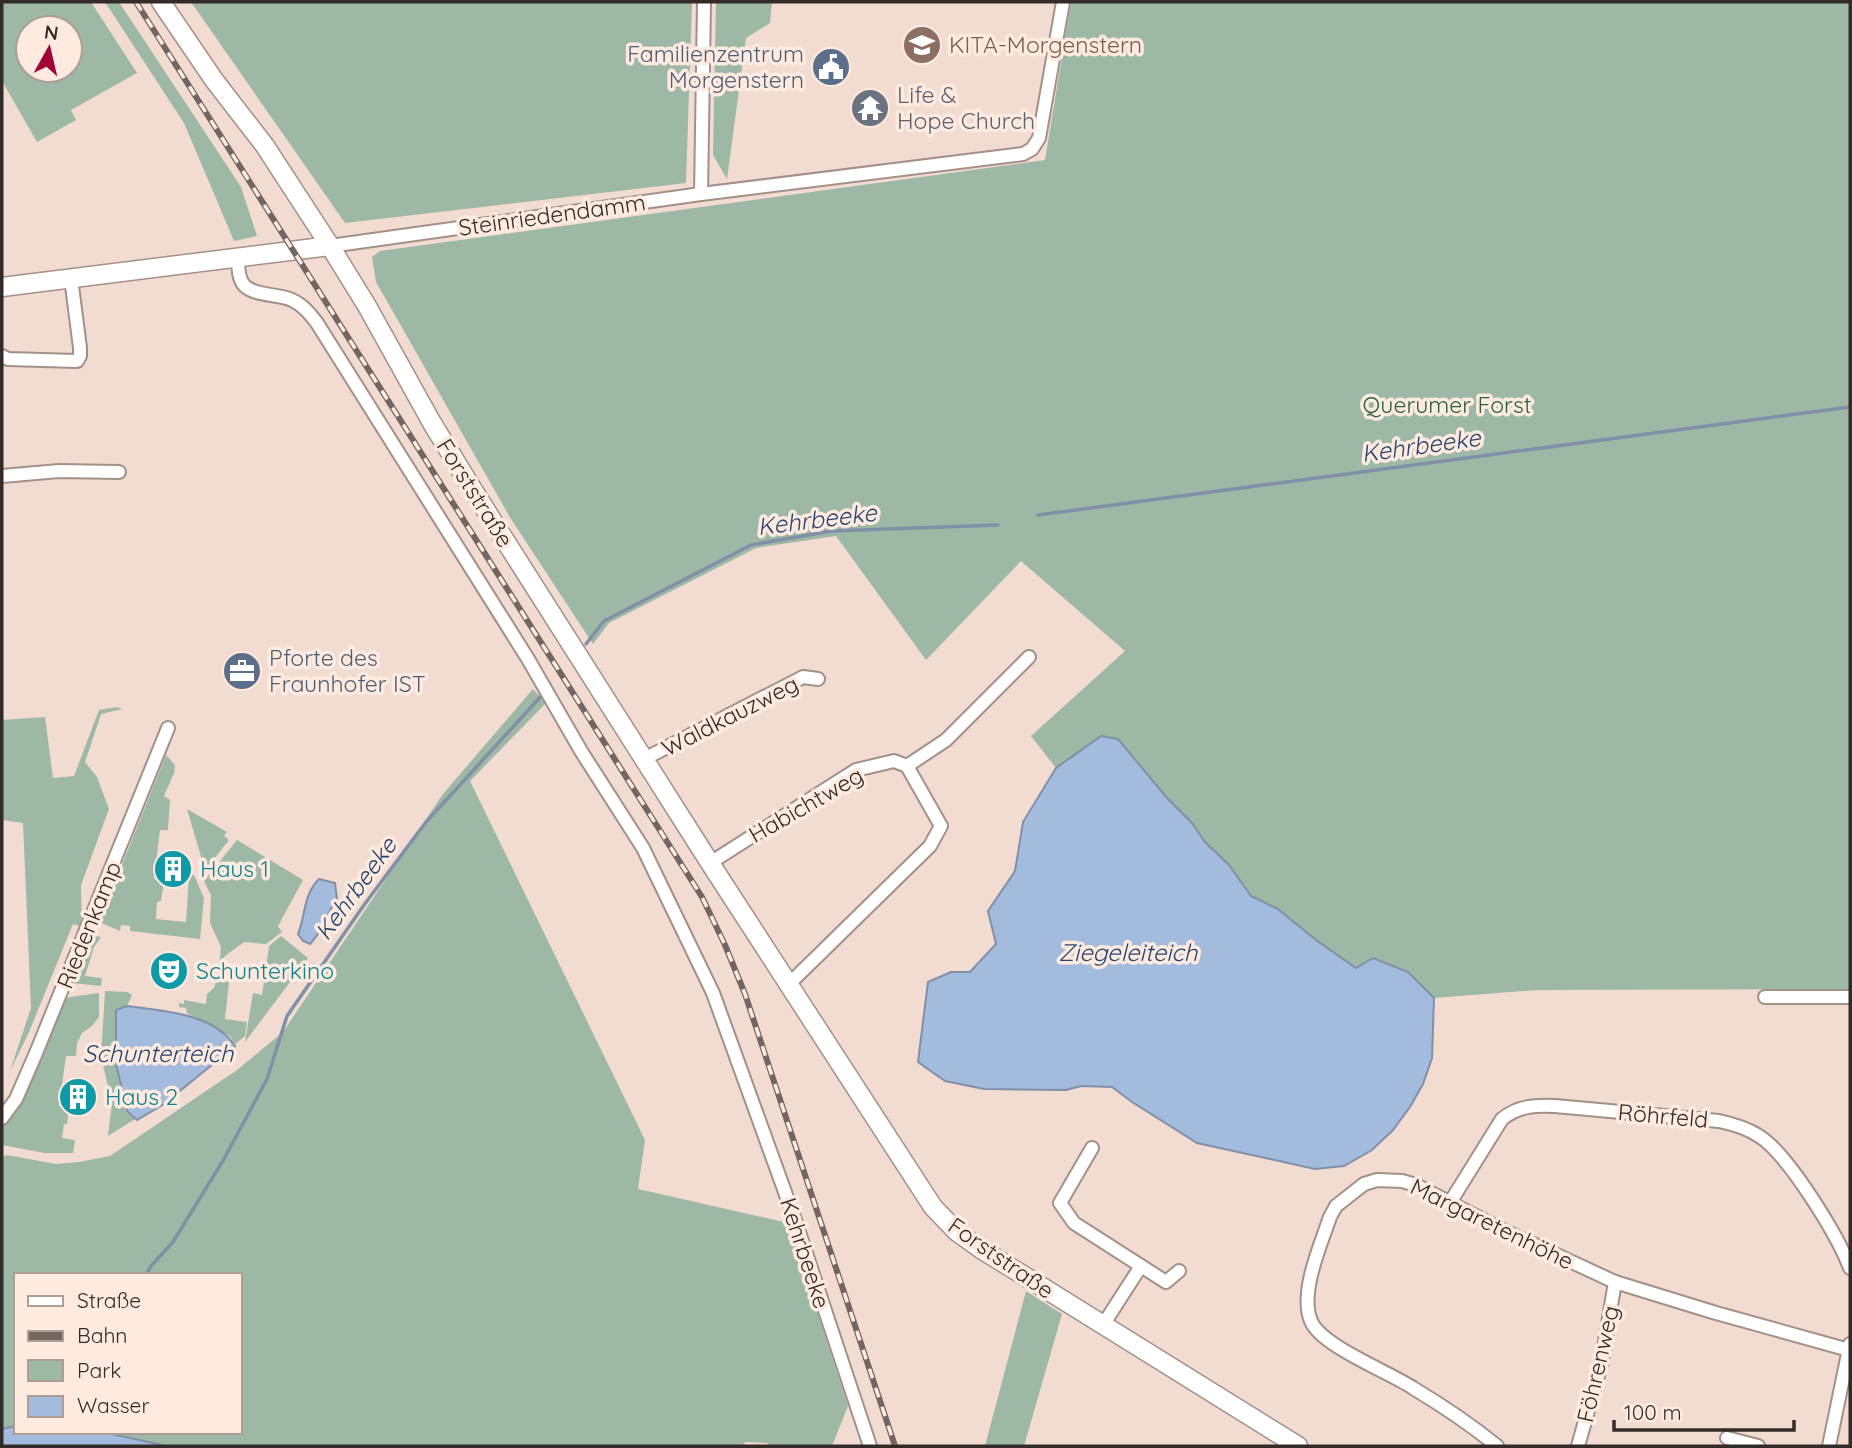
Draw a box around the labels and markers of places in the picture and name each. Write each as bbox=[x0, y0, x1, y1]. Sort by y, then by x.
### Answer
school or university icon: KITA-Morgenstern bbox=[901, 24, 943, 66]
place label: KITA-Morgenstern bbox=[949, 30, 1142, 59]
place label: Familienzentrum Morgenstern bbox=[627, 39, 804, 94]
public building icon: Familienzentrum Morgenstern bbox=[810, 46, 852, 88]
place label: Life & Hope Church bbox=[897, 80, 1035, 135]
temple icon: Life & Hope Church bbox=[849, 87, 891, 129]
place label: Pforte des Fraunhofer IST bbox=[269, 643, 426, 698]
office icon: Pforte des Fraunhofer IST bbox=[221, 650, 263, 692]
building icon: Haus 1 bbox=[152, 848, 194, 890]
place label: Haus 1 bbox=[200, 854, 269, 883]
theatre icon: Schunterkino bbox=[148, 950, 190, 992]
place label: Schunterkino bbox=[196, 956, 334, 985]
building icon: Haus 2 bbox=[57, 1076, 99, 1118]
place label: Haus 2 bbox=[105, 1082, 178, 1111]

